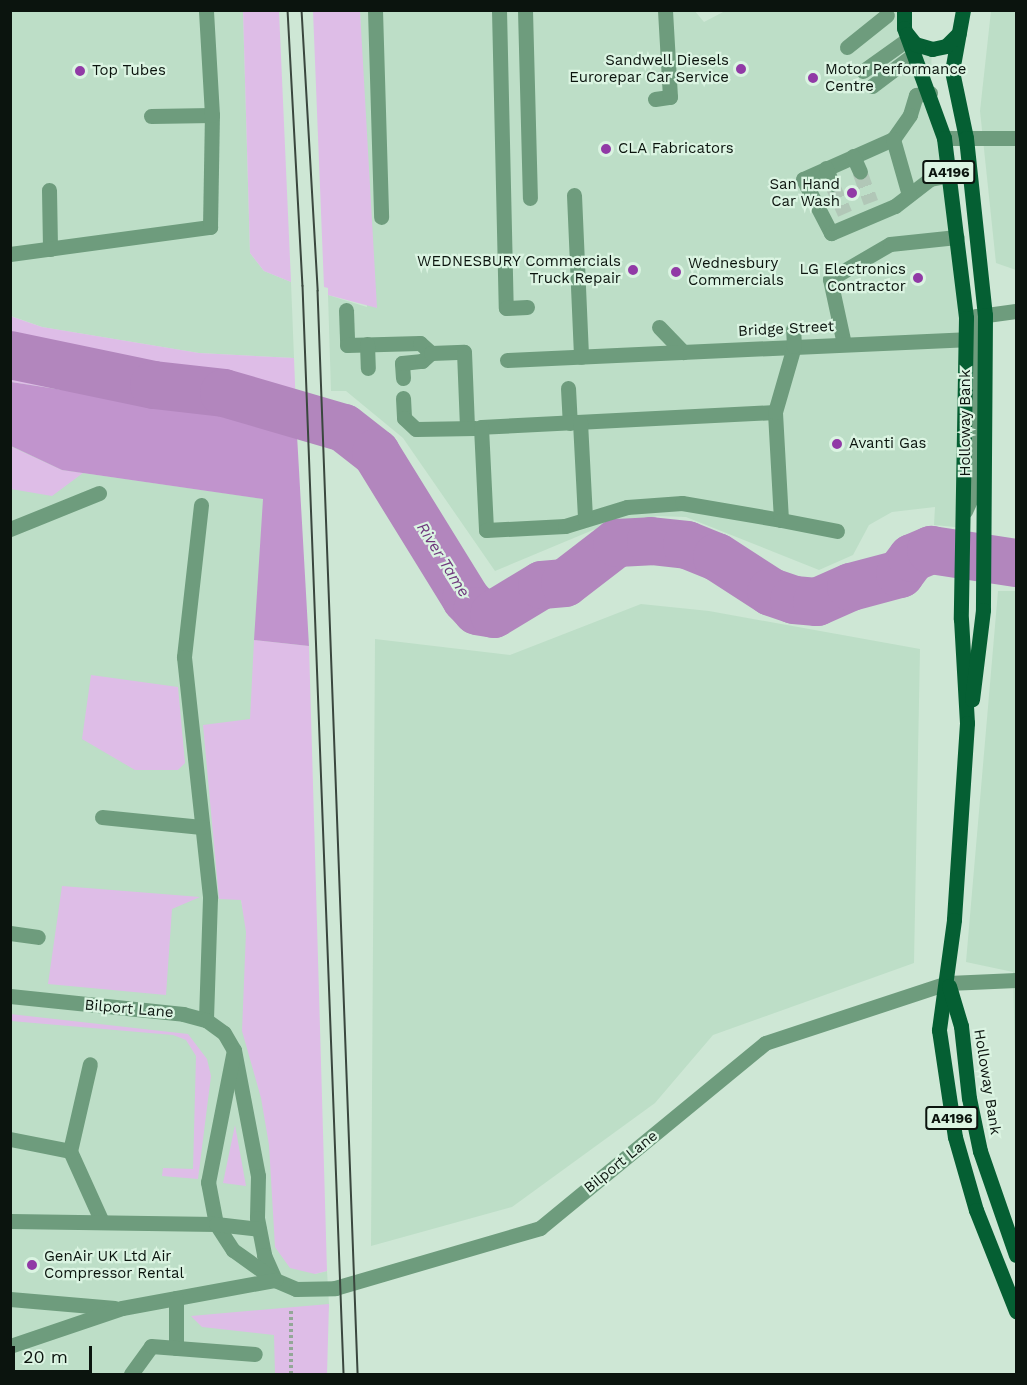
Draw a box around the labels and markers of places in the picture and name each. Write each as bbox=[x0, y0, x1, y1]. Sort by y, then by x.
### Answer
place label: Sandwell Diesels Eurorepar Car Service bbox=[569, 51, 729, 86]
place label: Motor Performance Centre bbox=[825, 60, 967, 95]
place label: Top Tubes bbox=[92, 62, 166, 80]
marker: Sandwell Diesels Eurorepar Car Service bbox=[734, 62, 748, 76]
marker: Top Tubes bbox=[73, 64, 87, 78]
marker: Motor Performance Centre bbox=[806, 71, 820, 85]
place label: CLA Fabricators bbox=[618, 140, 734, 158]
marker: CLA Fabricators bbox=[599, 142, 613, 156]
place label: San Hand Car Wash bbox=[770, 175, 840, 210]
marker: San Hand Car Wash bbox=[845, 186, 859, 200]
place label: WEDNESBURY Commercials Truck Repair bbox=[416, 252, 621, 287]
place label: Wednesbury Commercials bbox=[688, 254, 784, 289]
place label: LG Electronics Contractor bbox=[799, 260, 906, 295]
marker: WEDNESBURY Commercials Truck Repair bbox=[626, 263, 640, 277]
marker: Wednesbury Commercials bbox=[669, 265, 683, 279]
marker: LG Electronics Contractor bbox=[911, 271, 925, 285]
place label: Avanti Gas bbox=[849, 435, 926, 453]
marker: Avanti Gas bbox=[830, 437, 844, 451]
place label: GenAir UK Ltd Air Compressor Rental bbox=[44, 1247, 184, 1282]
marker: GenAir UK Ltd Air Compressor Rental bbox=[25, 1258, 39, 1272]

